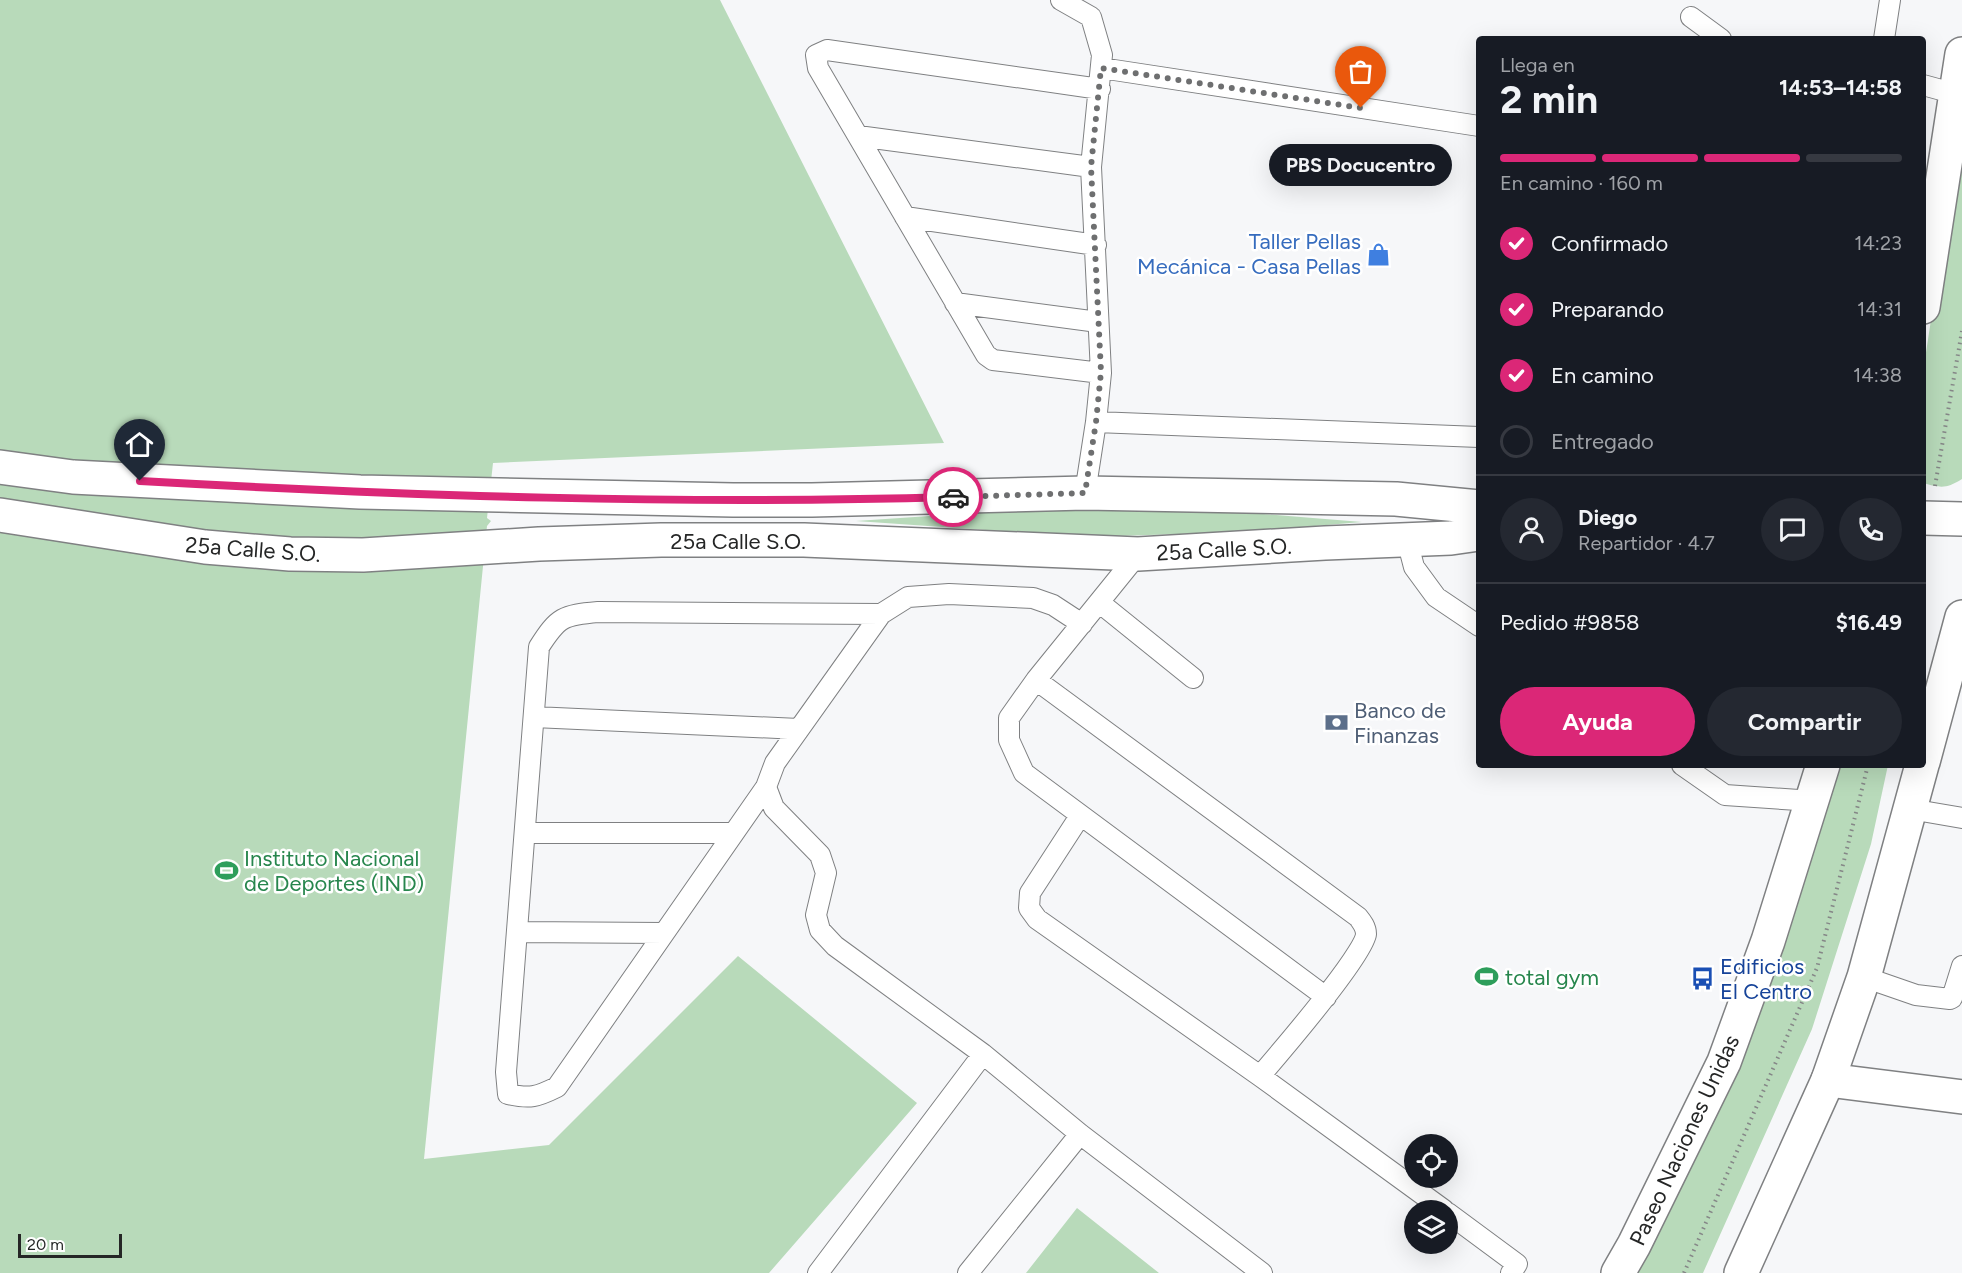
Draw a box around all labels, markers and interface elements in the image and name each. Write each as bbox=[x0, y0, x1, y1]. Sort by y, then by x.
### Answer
pin bbox=[1335, 46, 1386, 108]
text: Llega en bbox=[1500, 53, 1575, 77]
icon: bag bbox=[1344, 55, 1377, 88]
text: 14:53–14:58 bbox=[1779, 74, 1902, 101]
text: 2 min bbox=[1500, 76, 1598, 123]
callout: PBS Docucentro bbox=[1270, 144, 1452, 186]
text: PBS Docucentro bbox=[1286, 153, 1435, 177]
text: En camino · 160 m bbox=[1500, 171, 1663, 195]
icon: check bbox=[1500, 227, 1533, 260]
place label: Taller Pellas Mecánica - Casa Pellas bbox=[1137, 228, 1361, 280]
text: Confirmado bbox=[1551, 230, 1668, 257]
text: 14:23 bbox=[1854, 231, 1902, 255]
shop icon: Taller Pellas Mecánica - Casa Pellas bbox=[1366, 241, 1392, 267]
icon: check bbox=[1500, 293, 1533, 326]
text: Preparando bbox=[1551, 296, 1664, 323]
text: 14:31 bbox=[1857, 297, 1902, 321]
icon: check bbox=[1500, 359, 1533, 392]
text: En camino bbox=[1551, 362, 1654, 389]
text: 14:38 bbox=[1853, 363, 1902, 387]
pin bbox=[114, 419, 165, 481]
icon: home bbox=[123, 428, 156, 461]
text: Entregado bbox=[1551, 428, 1654, 455]
courier bbox=[923, 467, 983, 527]
icon: car bbox=[937, 481, 970, 514]
button: person bbox=[1500, 498, 1563, 561]
button: chat bbox=[1761, 498, 1824, 561]
button: phone bbox=[1839, 498, 1902, 561]
text: Diego bbox=[1578, 504, 1637, 531]
street label: 25a Calle S.O. bbox=[670, 528, 806, 555]
street label: 25a Calle S.O. bbox=[184, 531, 322, 568]
text: Repartidor · 4.7 bbox=[1578, 531, 1715, 555]
street label: 25a Calle S.O. bbox=[1156, 532, 1292, 567]
text: Pedido #9858 bbox=[1500, 609, 1640, 636]
text: $16.49 bbox=[1836, 609, 1902, 636]
button: Ayuda bbox=[1500, 687, 1695, 756]
button: Compartir bbox=[1707, 687, 1902, 756]
place label: Banco de Finanzas bbox=[1354, 697, 1446, 749]
bank icon: Banco de Finanzas bbox=[1323, 710, 1349, 736]
place label: Instituto Nacional de Deportes (IND) bbox=[244, 845, 424, 897]
sports icon: Instituto Nacional de Deportes (IND) bbox=[213, 858, 239, 884]
place label: Edificios El Centro bbox=[1720, 953, 1812, 1005]
sports icon: total gym bbox=[1474, 964, 1500, 990]
place label: total gym bbox=[1505, 964, 1599, 991]
bus stop icon: Edificios El Centro bbox=[1689, 966, 1715, 992]
street label: Paseo Naciones Unidas bbox=[1624, 1031, 1745, 1250]
map controls bbox=[1404, 1134, 1458, 1254]
button: locate bbox=[1404, 1134, 1458, 1188]
button: layers bbox=[1404, 1200, 1458, 1254]
scale bar bbox=[18, 1231, 122, 1258]
text: 20 m bbox=[27, 1235, 64, 1254]

